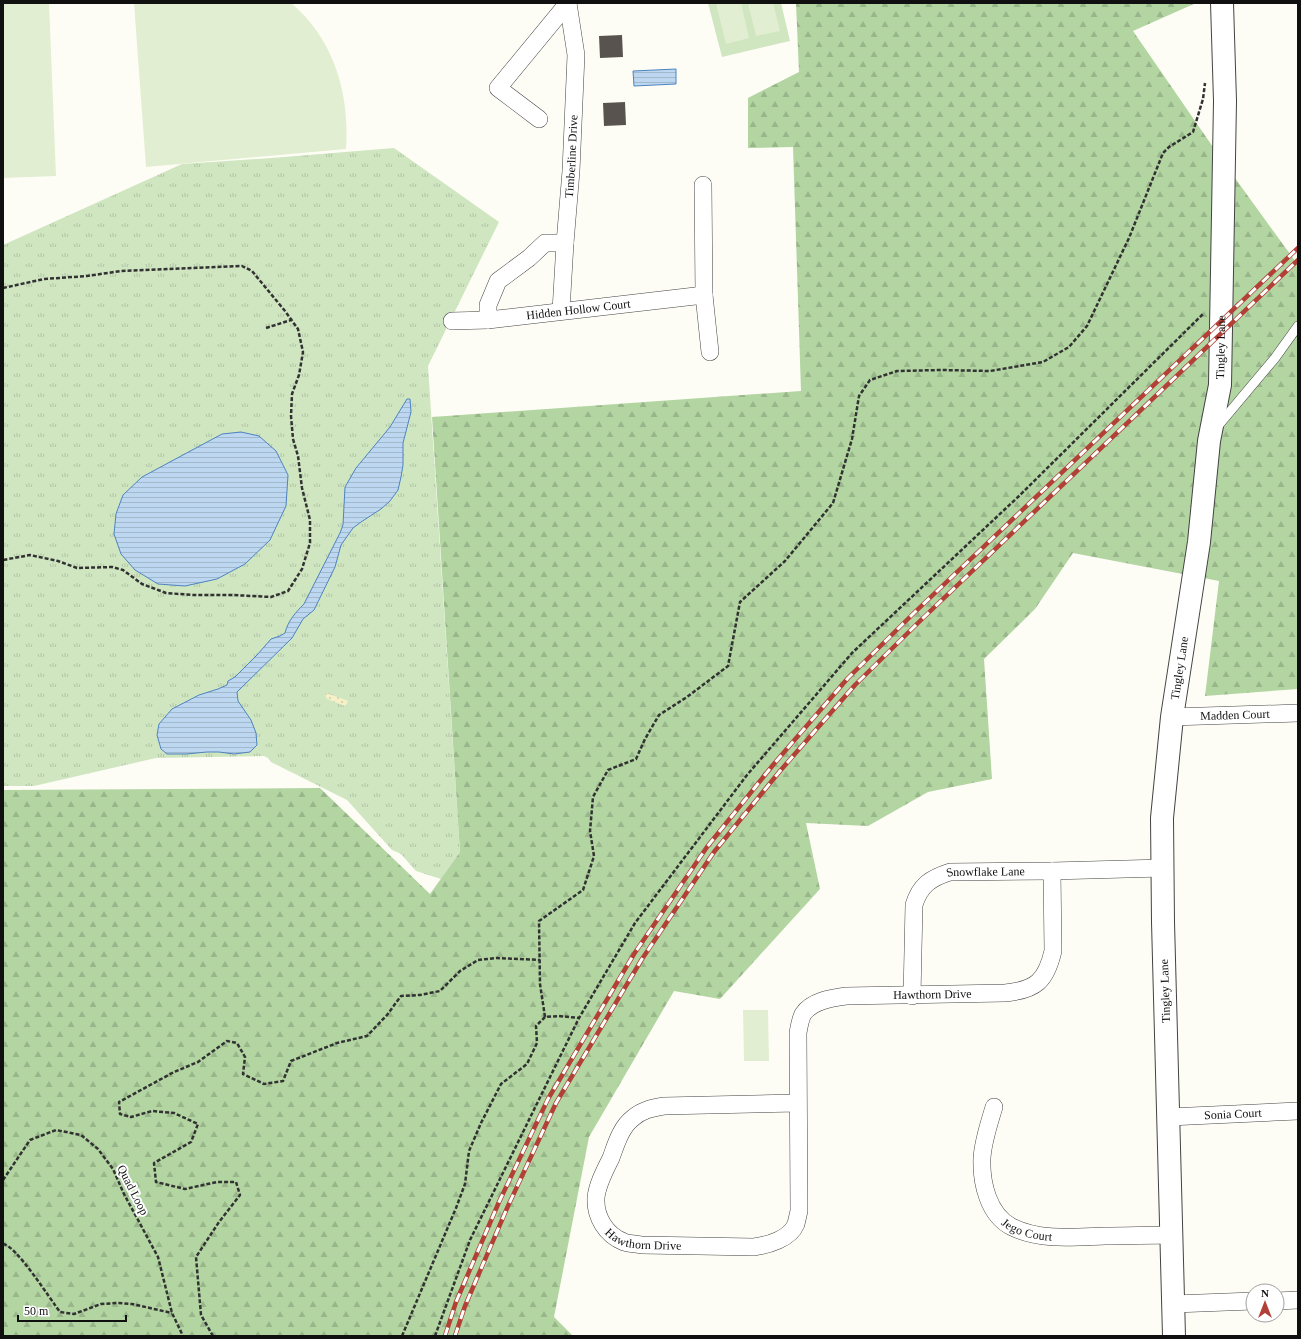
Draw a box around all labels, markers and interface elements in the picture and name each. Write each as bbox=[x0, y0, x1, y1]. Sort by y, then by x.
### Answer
street label: Timberline Drive bbox=[562, 114, 580, 199]
street label: Hidden Hollow Court bbox=[526, 296, 632, 323]
street label: Tingley Lane bbox=[1213, 315, 1228, 379]
street label: Tingley Lane bbox=[1168, 636, 1191, 701]
street label: Madden Court bbox=[1200, 707, 1271, 723]
street label: Snowflake Lane bbox=[944, 864, 1025, 880]
street label: Tingley Lane bbox=[1157, 959, 1173, 1023]
street label: Hawthorn Drive bbox=[893, 987, 972, 1002]
street label: Sonia Court bbox=[1204, 1106, 1263, 1122]
street label: Quad Loop bbox=[114, 1163, 152, 1217]
street label: Jego Court bbox=[999, 1215, 1053, 1244]
street label: Hawthorn Drive bbox=[602, 1225, 681, 1253]
north arrow bbox=[1245, 1283, 1285, 1323]
text: N bbox=[1261, 1287, 1269, 1299]
scale bar bbox=[18, 1297, 126, 1323]
text: 50 m bbox=[24, 1304, 49, 1318]

